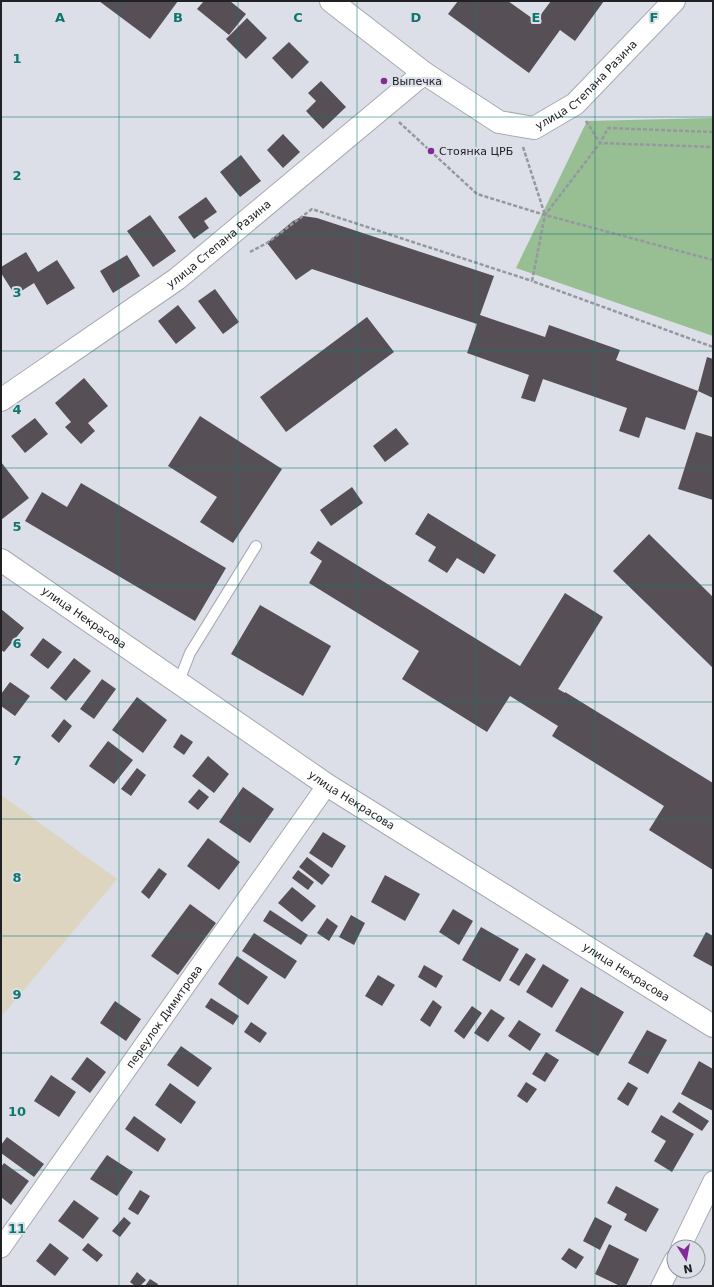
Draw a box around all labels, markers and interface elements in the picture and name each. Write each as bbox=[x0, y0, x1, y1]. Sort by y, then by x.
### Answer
text: A bbox=[55, 10, 65, 25]
text: B bbox=[173, 10, 183, 25]
text: C bbox=[293, 10, 303, 25]
text: D bbox=[411, 10, 422, 25]
text: E bbox=[532, 10, 540, 25]
text: F bbox=[650, 10, 658, 25]
street label: улица Степана Разина bbox=[533, 38, 640, 133]
text: 1 bbox=[12, 51, 22, 66]
place label: Выпечка bbox=[392, 75, 442, 88]
marker: Выпечка bbox=[379, 76, 389, 86]
place label: Стоянка ЦРБ bbox=[439, 145, 513, 158]
marker: Стоянка ЦРБ bbox=[426, 146, 436, 156]
text: 2 bbox=[12, 168, 22, 183]
street label: улица Степана Разина bbox=[164, 198, 274, 291]
text: 3 bbox=[12, 285, 22, 300]
text: 4 bbox=[12, 402, 22, 417]
text: 5 bbox=[12, 519, 22, 534]
street label: улица Некрасова bbox=[39, 584, 129, 652]
text: 6 bbox=[12, 636, 22, 651]
text: 7 bbox=[12, 753, 22, 768]
street label: улица Некрасова bbox=[306, 768, 397, 833]
text: 8 bbox=[12, 870, 22, 885]
street label: улица Некрасова bbox=[580, 940, 672, 1004]
street label: переулок Димитрова bbox=[124, 963, 205, 1071]
text: 9 bbox=[12, 987, 22, 1002]
text: 10 bbox=[8, 1104, 26, 1119]
text: 11 bbox=[8, 1221, 26, 1236]
north arrow bbox=[666, 1239, 706, 1279]
text: N bbox=[682, 1261, 694, 1276]

